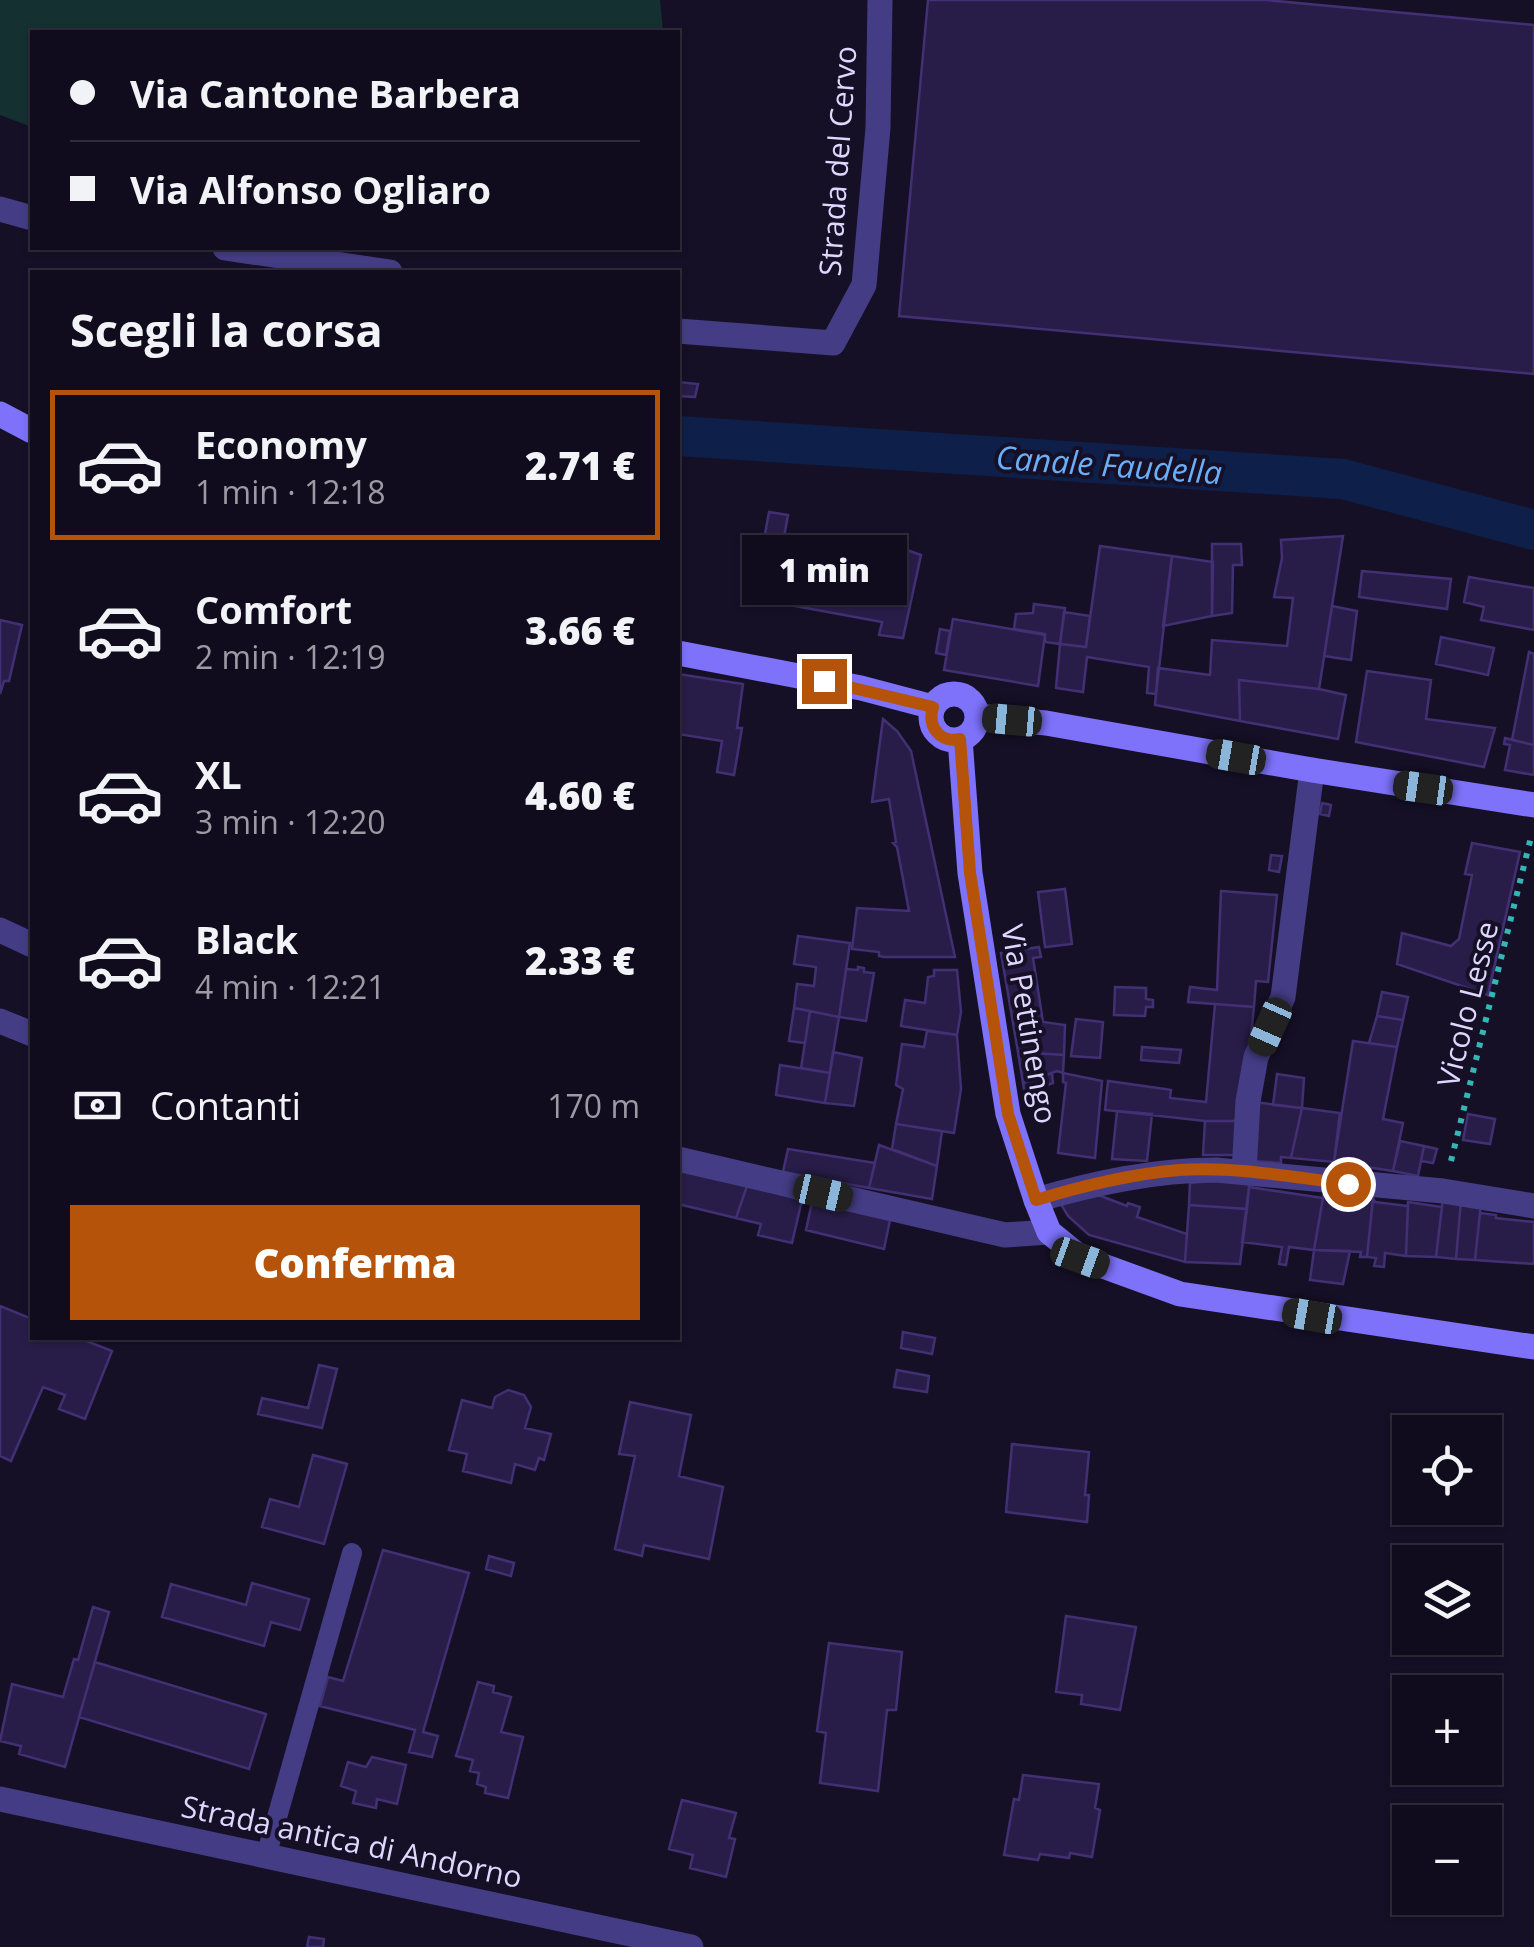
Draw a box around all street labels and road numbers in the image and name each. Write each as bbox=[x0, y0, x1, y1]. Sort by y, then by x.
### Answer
street label: Strada del Cervo bbox=[809, 45, 865, 277]
street label: Vicolo Lesse bbox=[1427, 917, 1507, 1091]
street label: Via Pettinengo bbox=[992, 921, 1068, 1127]
street label: Strada antica di Andorno bbox=[178, 1785, 526, 1897]

